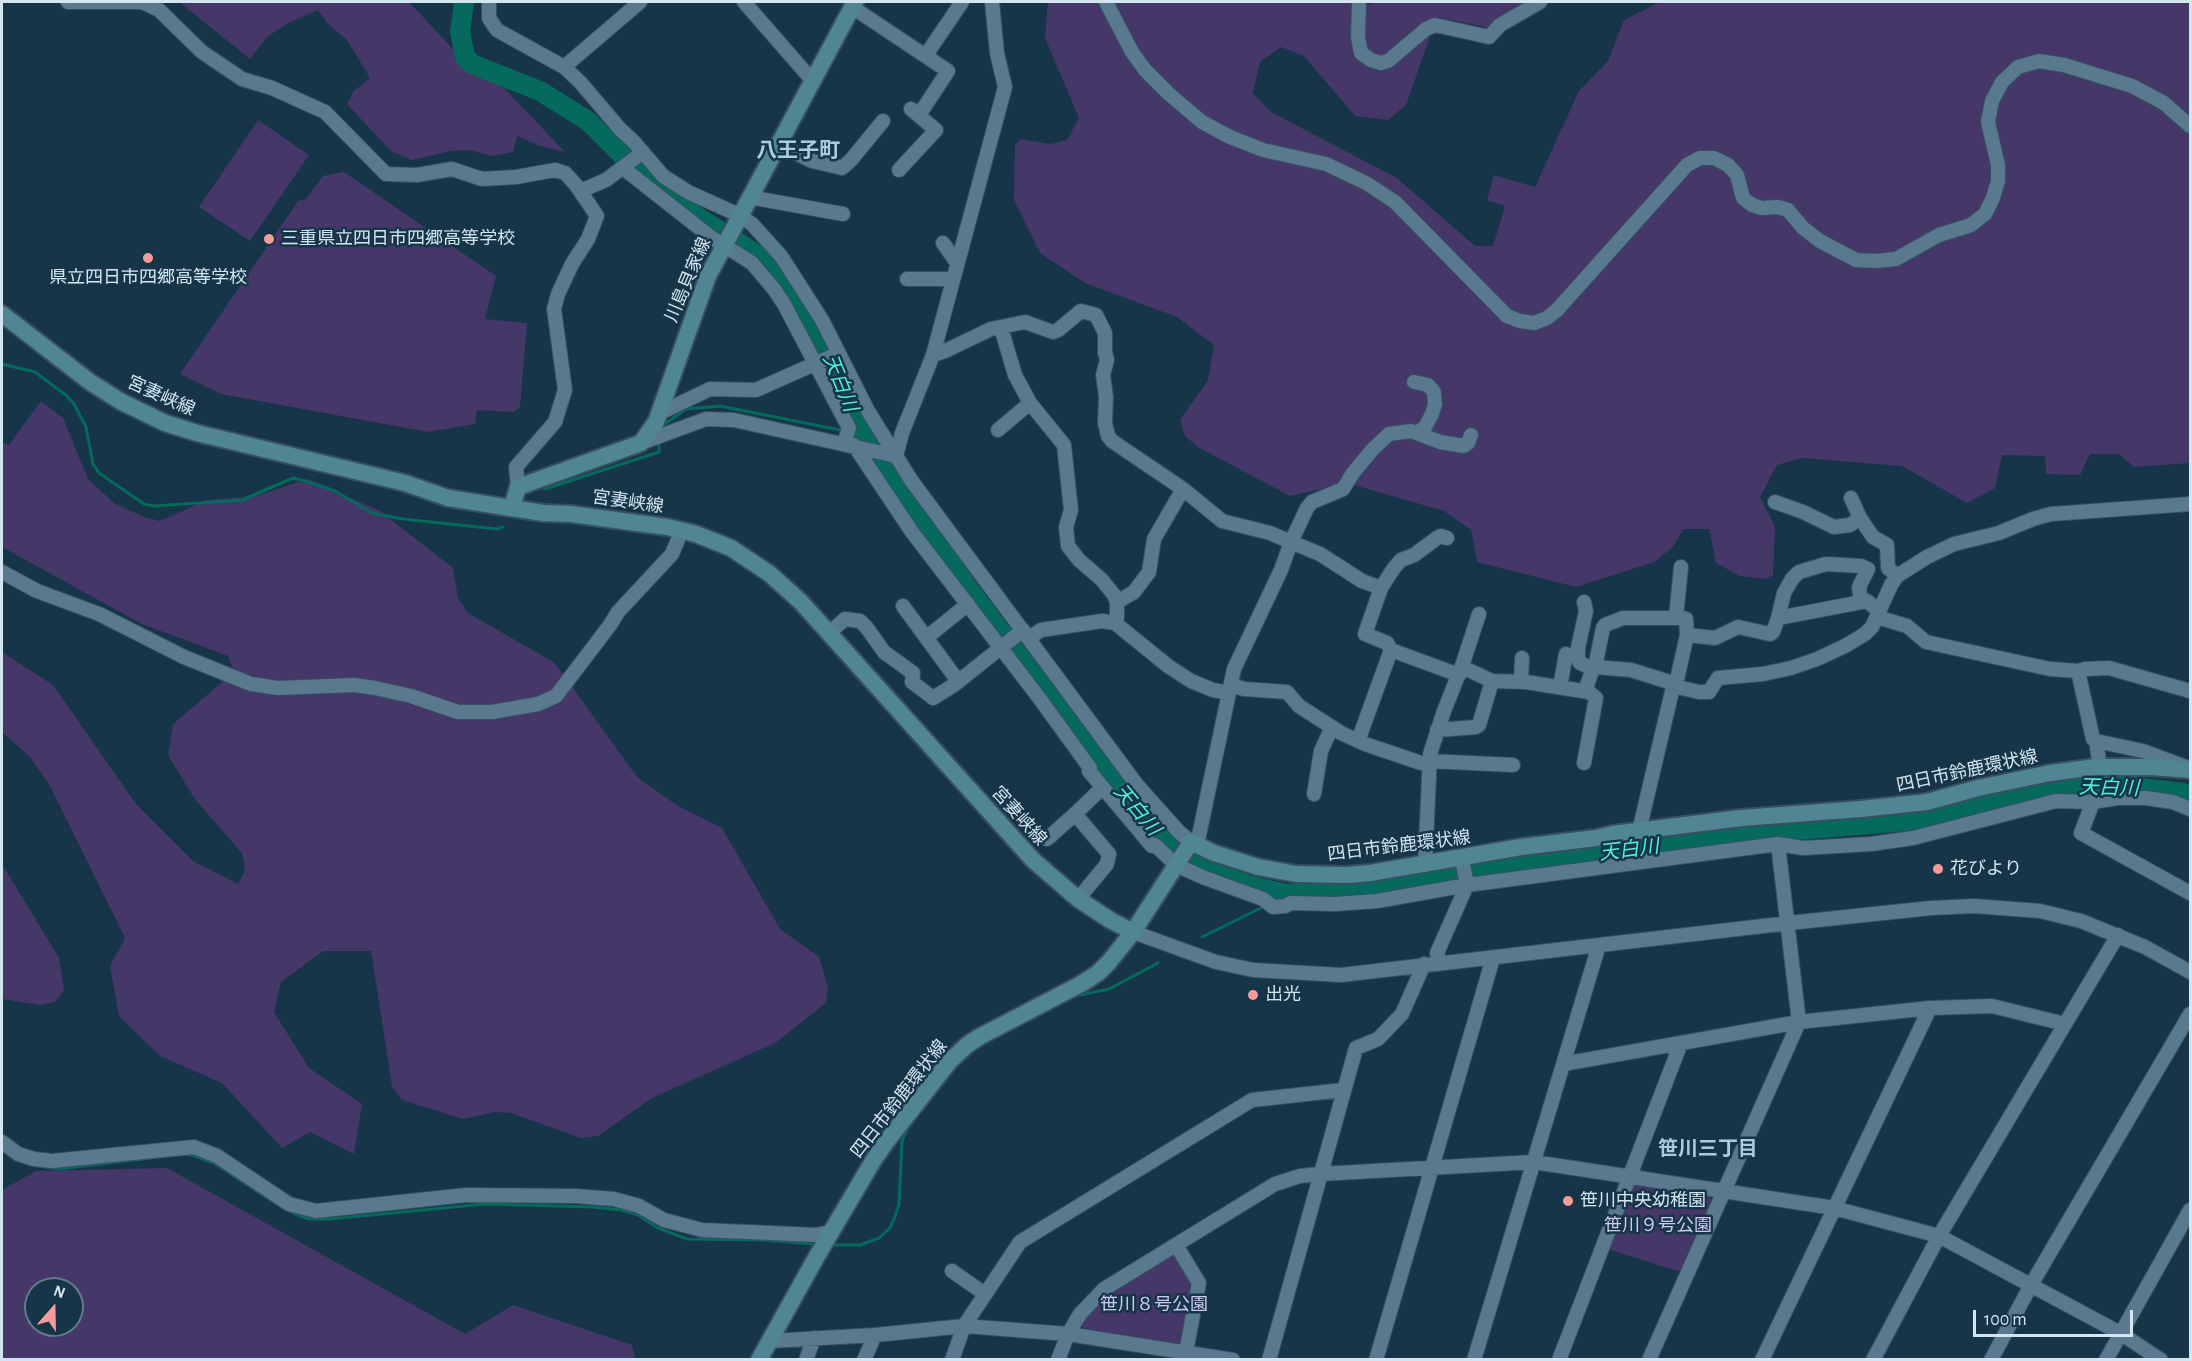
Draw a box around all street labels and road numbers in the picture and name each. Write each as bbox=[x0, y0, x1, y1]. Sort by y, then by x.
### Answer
street label: 川島貝家線 bbox=[660, 234, 716, 326]
street label: 宮妻峡線 bbox=[124, 371, 198, 421]
street label: 宮妻峡線 bbox=[591, 486, 665, 518]
street label: 四日市鈴鹿環状線 bbox=[1894, 745, 2040, 797]
street label: 宮妻峡線 bbox=[987, 782, 1051, 850]
street label: 四日市鈴鹿環状線 bbox=[1326, 827, 1472, 865]
street label: 四日市鈴鹿環状線 bbox=[846, 1036, 952, 1162]

